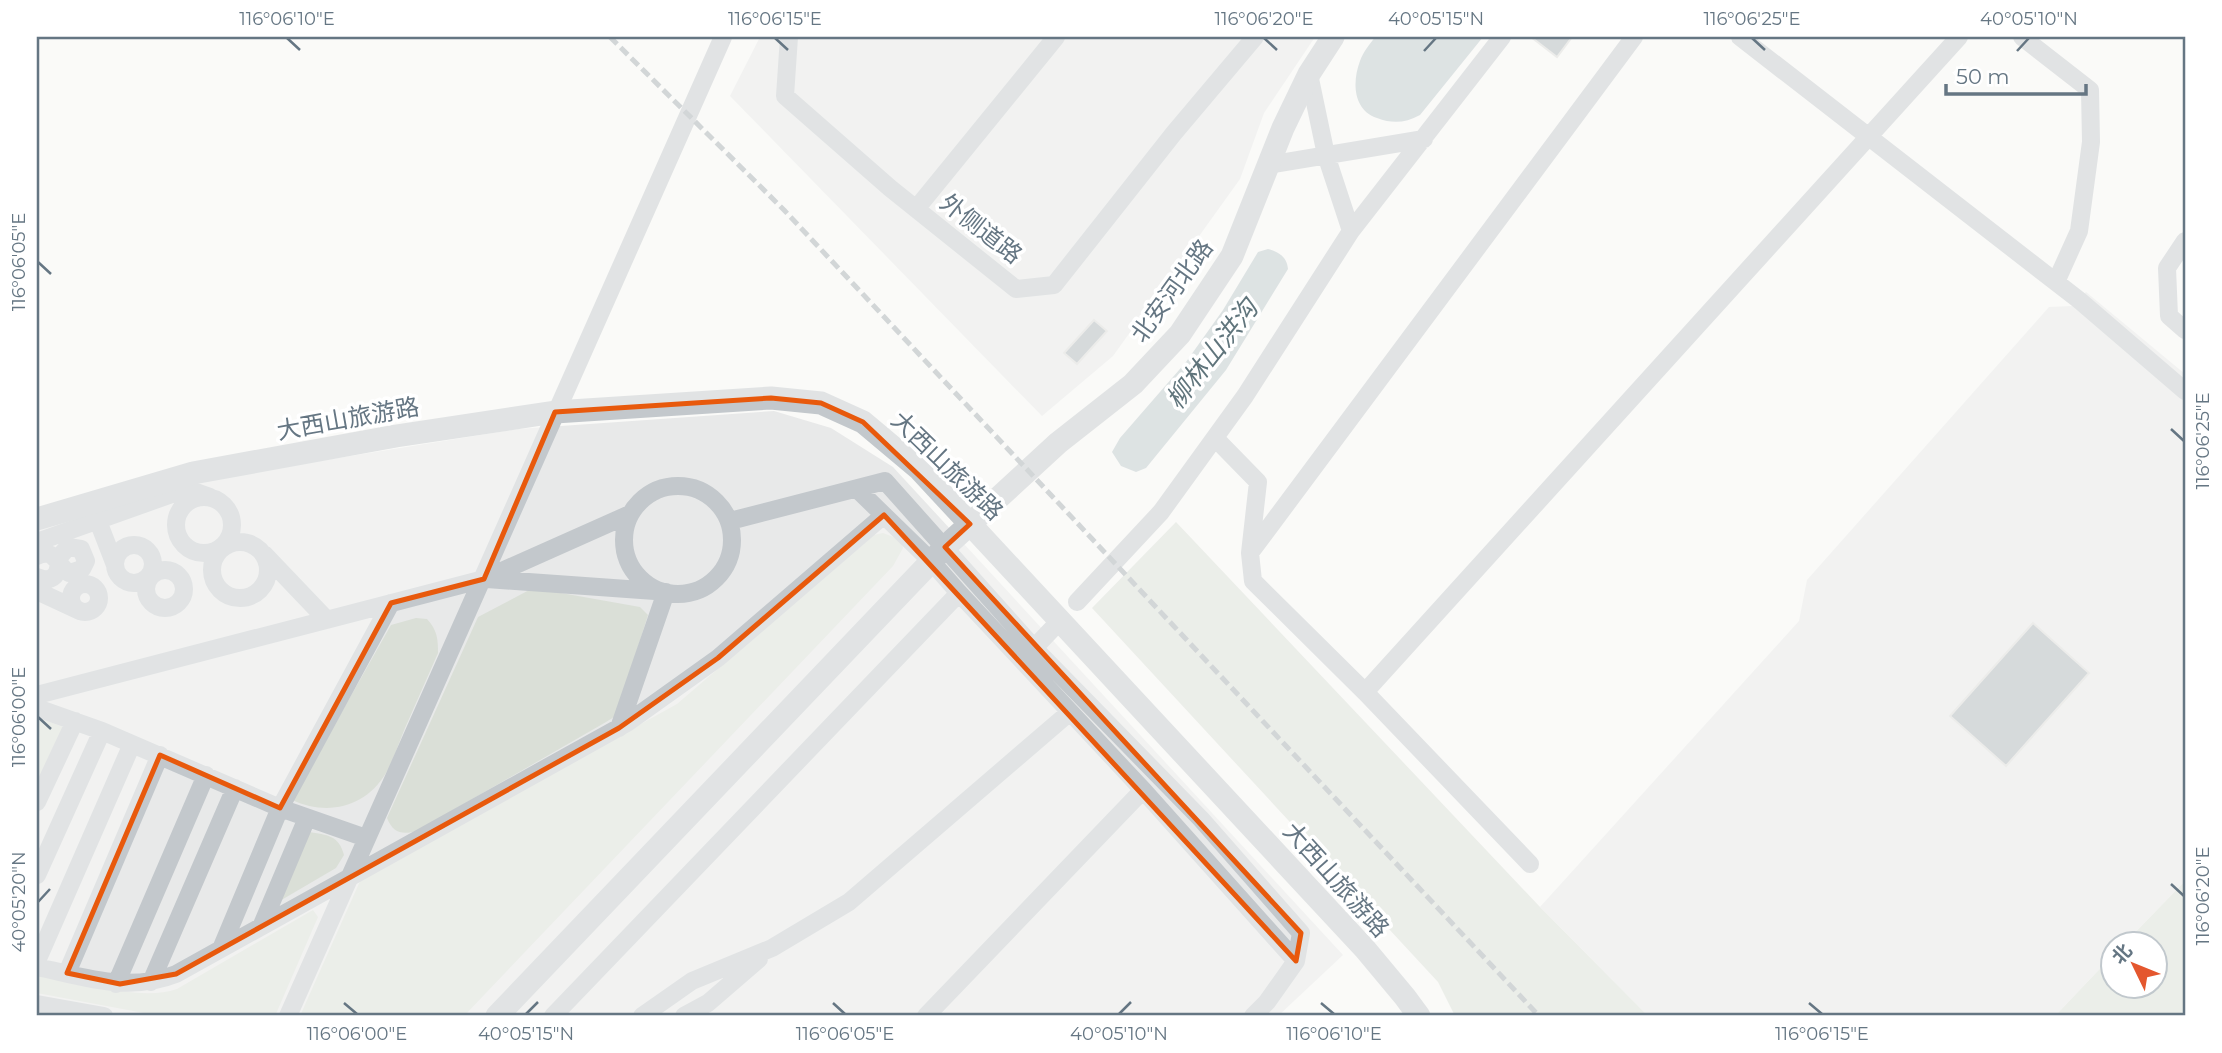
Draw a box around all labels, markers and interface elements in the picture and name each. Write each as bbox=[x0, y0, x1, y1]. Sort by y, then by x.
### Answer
text: 116°06'10"E bbox=[239, 8, 335, 30]
text: 116°06'15"E bbox=[728, 8, 822, 30]
text: 116°06'20"E bbox=[1215, 8, 1313, 30]
text: 40°05'15"N bbox=[1388, 8, 1484, 30]
text: 116°06'25"E bbox=[1703, 8, 1801, 30]
text: 40°05'10"N bbox=[1980, 8, 2078, 30]
scale bar bbox=[1946, 52, 2086, 96]
text: 50 m bbox=[1956, 64, 2010, 89]
street label: 外侧道路 bbox=[935, 188, 1028, 270]
text: 116°06'05"E bbox=[8, 213, 30, 311]
street label: 北安河北路 bbox=[1125, 234, 1219, 348]
water label: 柳林山洪沟 bbox=[1159, 291, 1266, 415]
street label: 大西山旅游路 bbox=[274, 392, 421, 445]
text: 116°06'25"E bbox=[2192, 392, 2214, 490]
street label: 大西山旅游路 bbox=[885, 405, 1009, 526]
text: 116°06'00"E bbox=[8, 667, 30, 767]
street label: 大西山旅游路 bbox=[1277, 816, 1395, 943]
text: 116°06'20"E bbox=[2192, 847, 2214, 945]
text: 40°05'20"N bbox=[8, 851, 30, 953]
north arrow bbox=[2100, 930, 2170, 1000]
text: 北 bbox=[2107, 939, 2137, 969]
text: 116°06'00"E bbox=[307, 1023, 407, 1045]
text: 40°05'15"N bbox=[478, 1023, 574, 1045]
text: 116°06'05"E bbox=[796, 1023, 894, 1045]
text: 40°05'10"N bbox=[1070, 1023, 1168, 1045]
text: 116°06'10"E bbox=[1286, 1023, 1382, 1045]
text: 116°06'15"E bbox=[1775, 1023, 1869, 1045]

